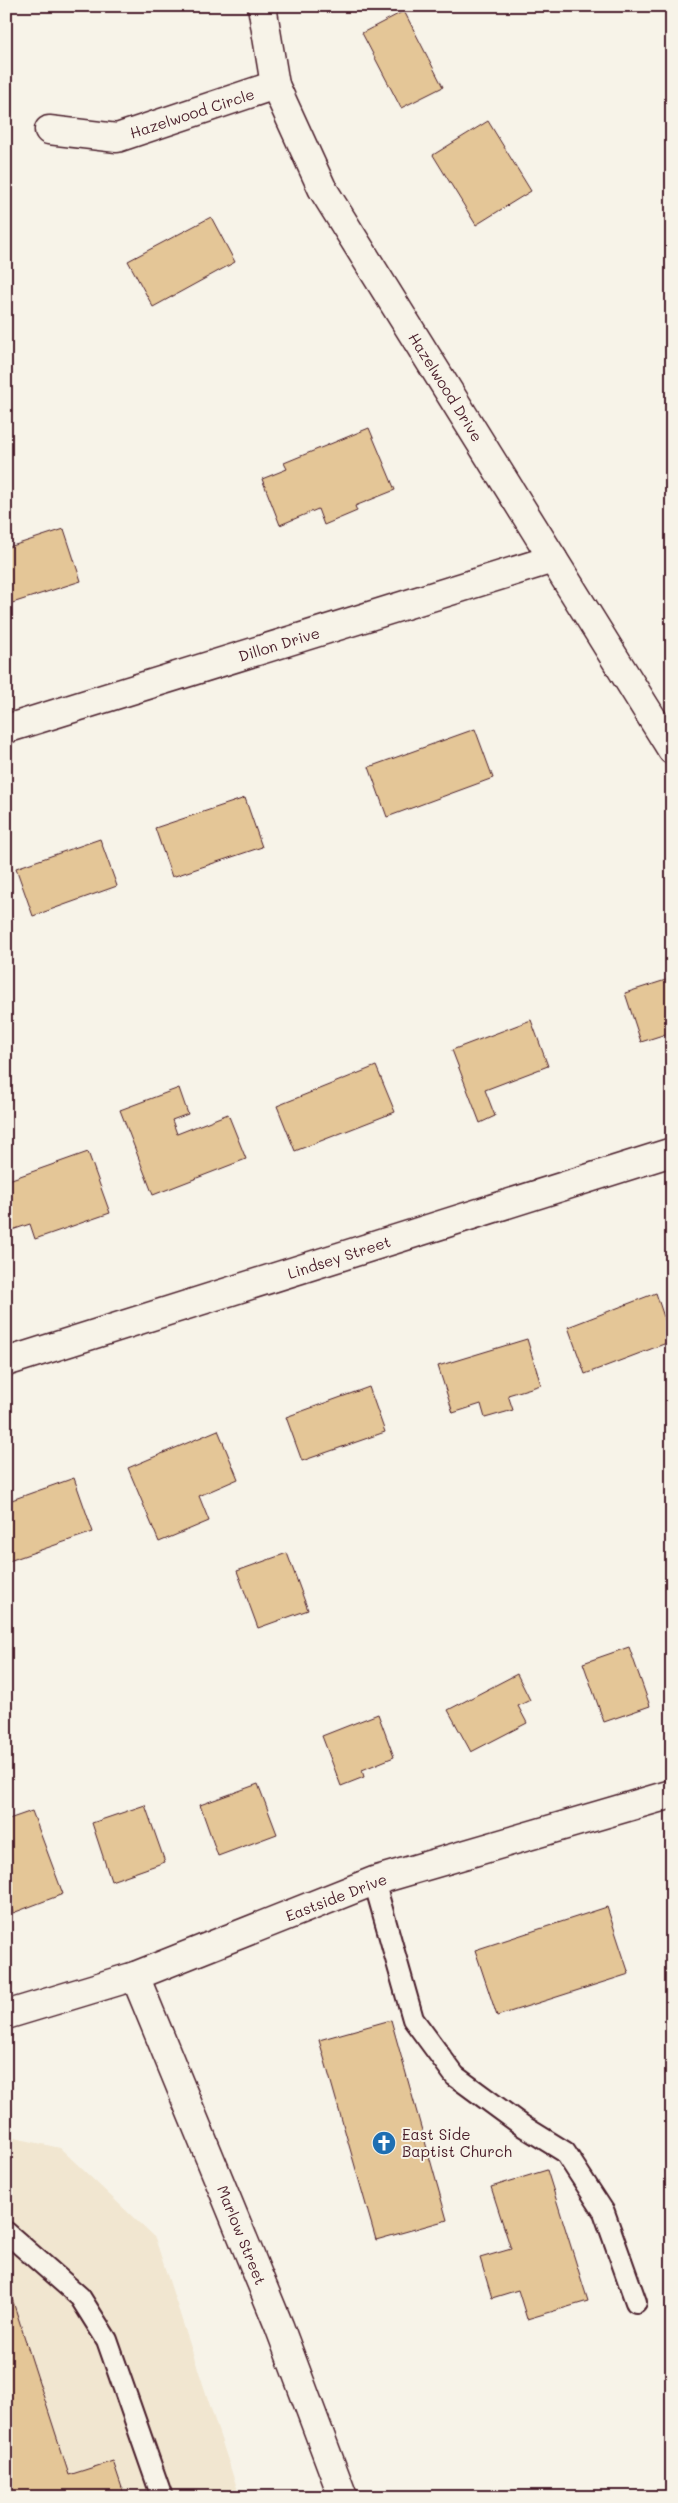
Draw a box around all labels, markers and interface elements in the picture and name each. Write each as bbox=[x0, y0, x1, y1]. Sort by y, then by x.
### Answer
street label: Hazelwood Circle bbox=[127, 83, 257, 143]
street label: Hazelwood Drive bbox=[404, 329, 488, 445]
street label: Dillon Drive bbox=[236, 622, 322, 666]
street label: Lindsey Street bbox=[285, 1231, 393, 1283]
street label: Eastside Drive bbox=[282, 1868, 390, 1926]
place label: East Side Baptist Church bbox=[402, 2124, 512, 2161]
church icon: East Side Baptist Church bbox=[371, 2130, 397, 2156]
street label: Marlow Street bbox=[213, 2182, 271, 2288]

